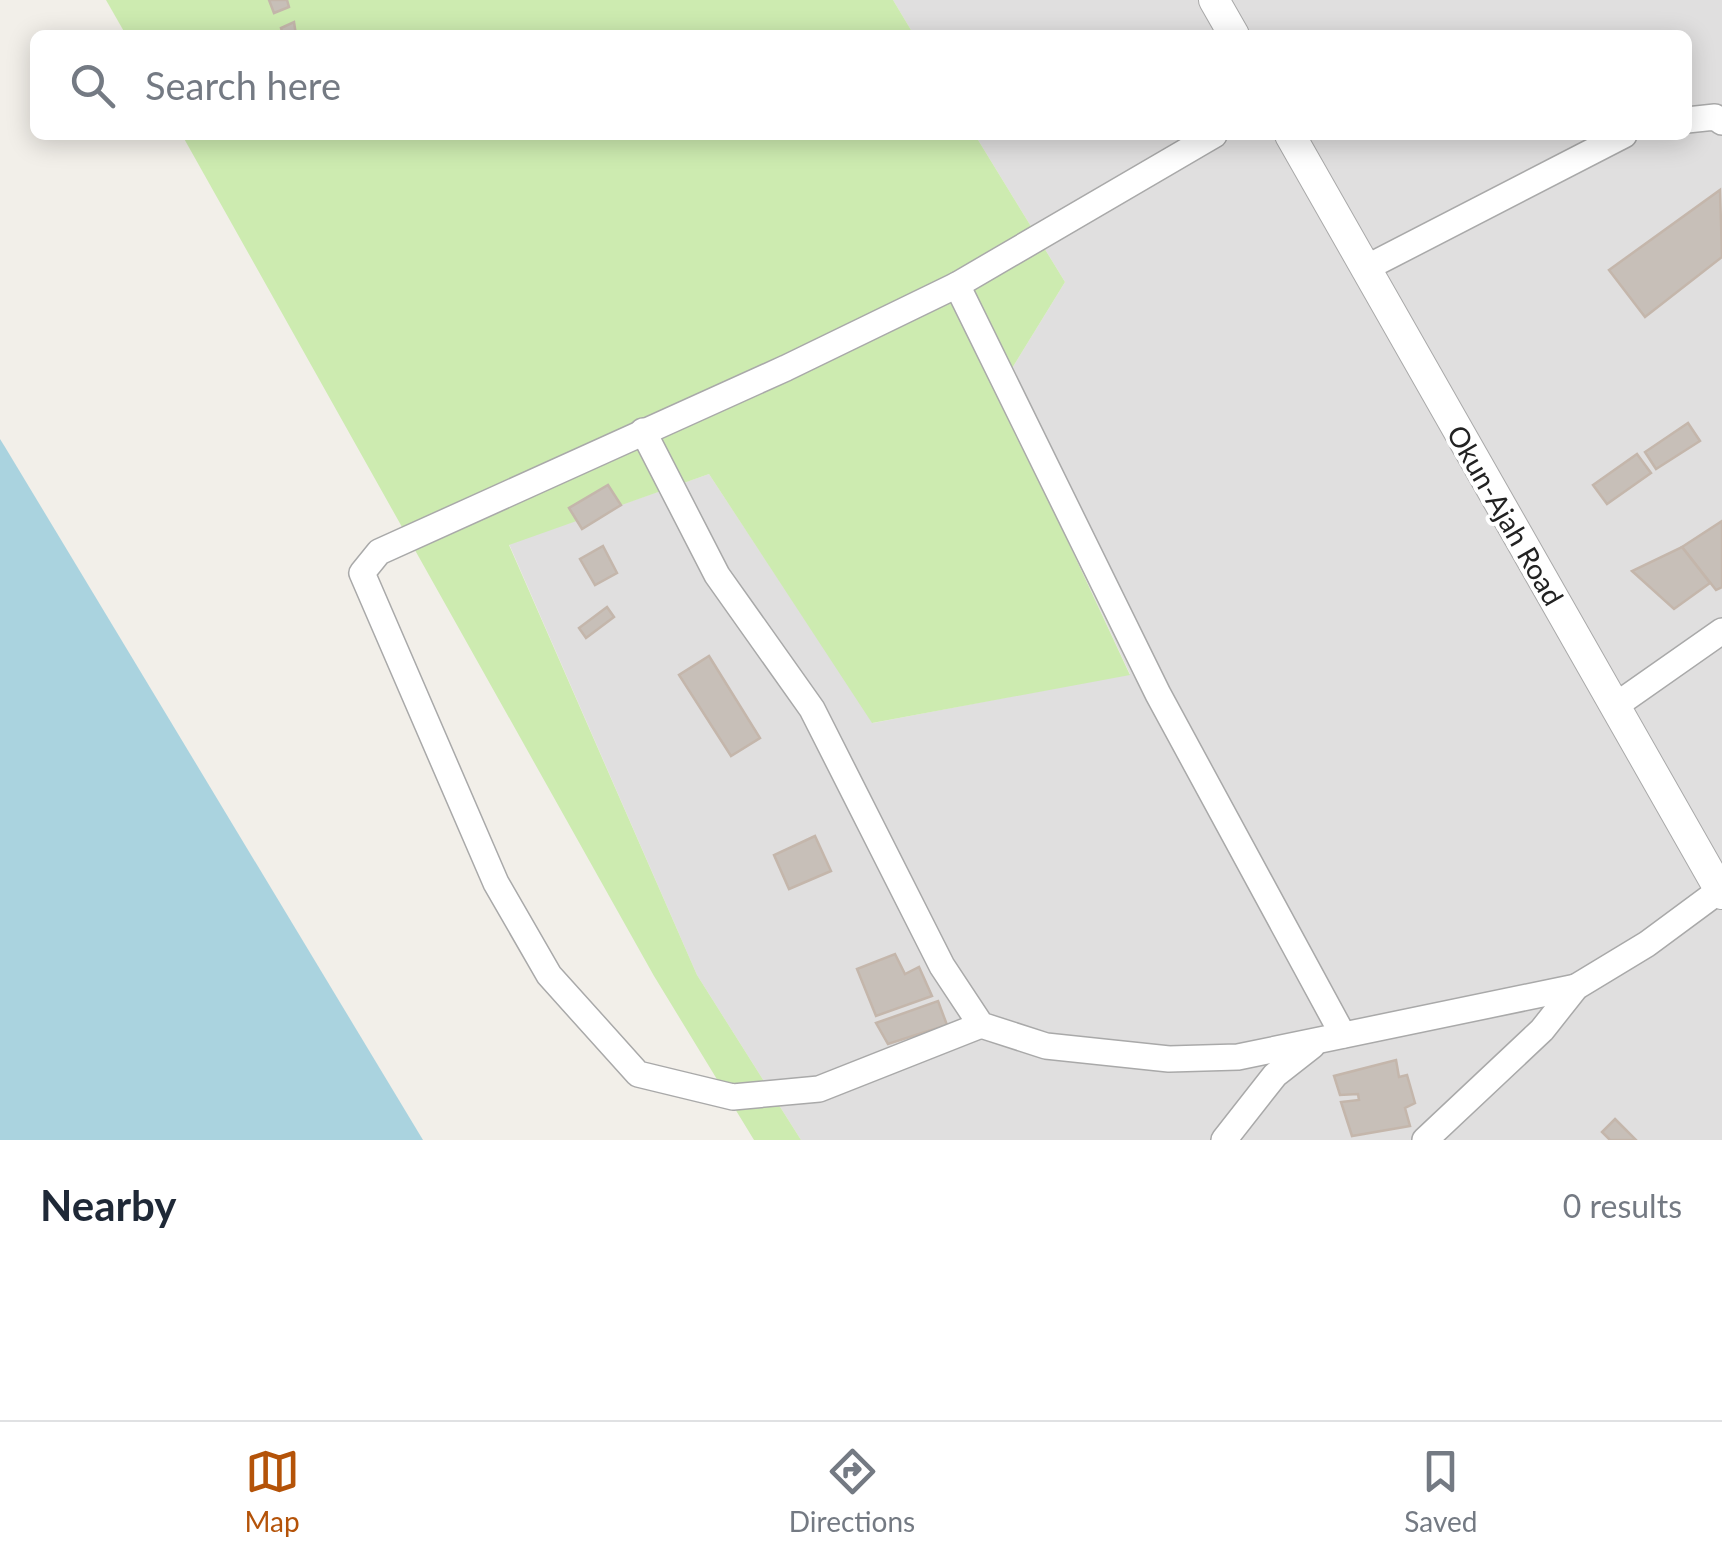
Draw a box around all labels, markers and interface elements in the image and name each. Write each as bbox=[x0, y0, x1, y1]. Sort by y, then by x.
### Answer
search box bbox=[30, 30, 1692, 140]
icon: search bbox=[65, 58, 120, 113]
text: Search here bbox=[145, 62, 341, 108]
street label: Okun-Ajah Road bbox=[1441, 419, 1571, 611]
text: Nearby bbox=[40, 1180, 177, 1230]
text: 0 results bbox=[1563, 1186, 1682, 1225]
tab: Map bbox=[245, 1444, 300, 1538]
tab: Directions bbox=[789, 1444, 915, 1538]
tab: Saved bbox=[1404, 1444, 1477, 1538]

